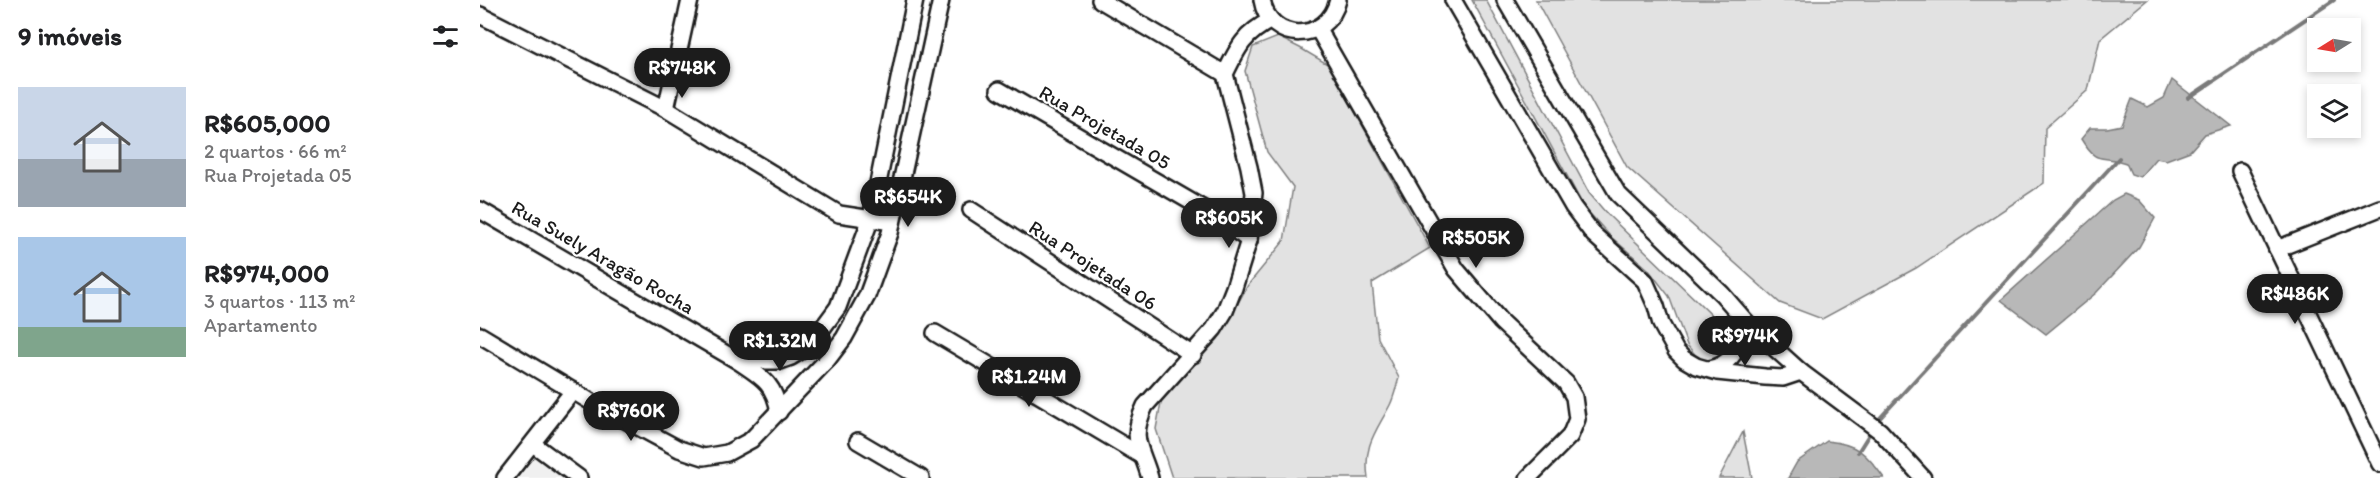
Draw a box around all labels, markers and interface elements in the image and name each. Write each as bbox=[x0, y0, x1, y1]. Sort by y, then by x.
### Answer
north arrow bbox=[2307, 18, 2361, 72]
map controls bbox=[2307, 18, 2361, 138]
text: 9 imóveis bbox=[18, 20, 122, 52]
icon: filters bbox=[429, 20, 462, 53]
pin: R$748K bbox=[633, 48, 731, 99]
text: R$748K bbox=[648, 55, 716, 79]
street label: Rua Projetada 05 bbox=[1035, 80, 1175, 174]
button: layers bbox=[2307, 84, 2361, 138]
text: R$605,000 bbox=[204, 107, 331, 139]
icon: home bbox=[66, 111, 138, 183]
text: 2 quartos · 66 m² bbox=[204, 139, 347, 163]
text: Rua Projetada 05 bbox=[204, 163, 352, 187]
pin: R$654K bbox=[859, 177, 957, 228]
text: R$654K bbox=[874, 184, 942, 208]
street label: Rua Suely Aragão Rocha bbox=[508, 195, 699, 319]
pin: R$605K bbox=[1180, 198, 1278, 249]
text: R$605K bbox=[1195, 205, 1263, 229]
street label: Rua Projetada 06 bbox=[1025, 215, 1161, 315]
pin: R$505K bbox=[1427, 218, 1525, 269]
text: R$505K bbox=[1442, 225, 1510, 249]
text: R$974,000 bbox=[204, 257, 329, 289]
icon: home bbox=[66, 261, 138, 333]
pin: R$486K bbox=[2246, 274, 2344, 325]
text: R$486K bbox=[2261, 281, 2329, 305]
text: 3 quartos · 113 m² bbox=[204, 289, 355, 313]
text: Apartamento bbox=[204, 313, 318, 337]
pin: R$974K bbox=[1696, 316, 1794, 367]
pin: R$1.32M bbox=[725, 321, 835, 372]
text: R$974K bbox=[1711, 323, 1779, 347]
text: R$1.32M bbox=[743, 328, 817, 352]
pin: R$1.24M bbox=[974, 357, 1084, 408]
text: R$1.24M bbox=[991, 364, 1067, 388]
pin: R$760K bbox=[582, 391, 680, 442]
text: R$760K bbox=[597, 398, 665, 422]

